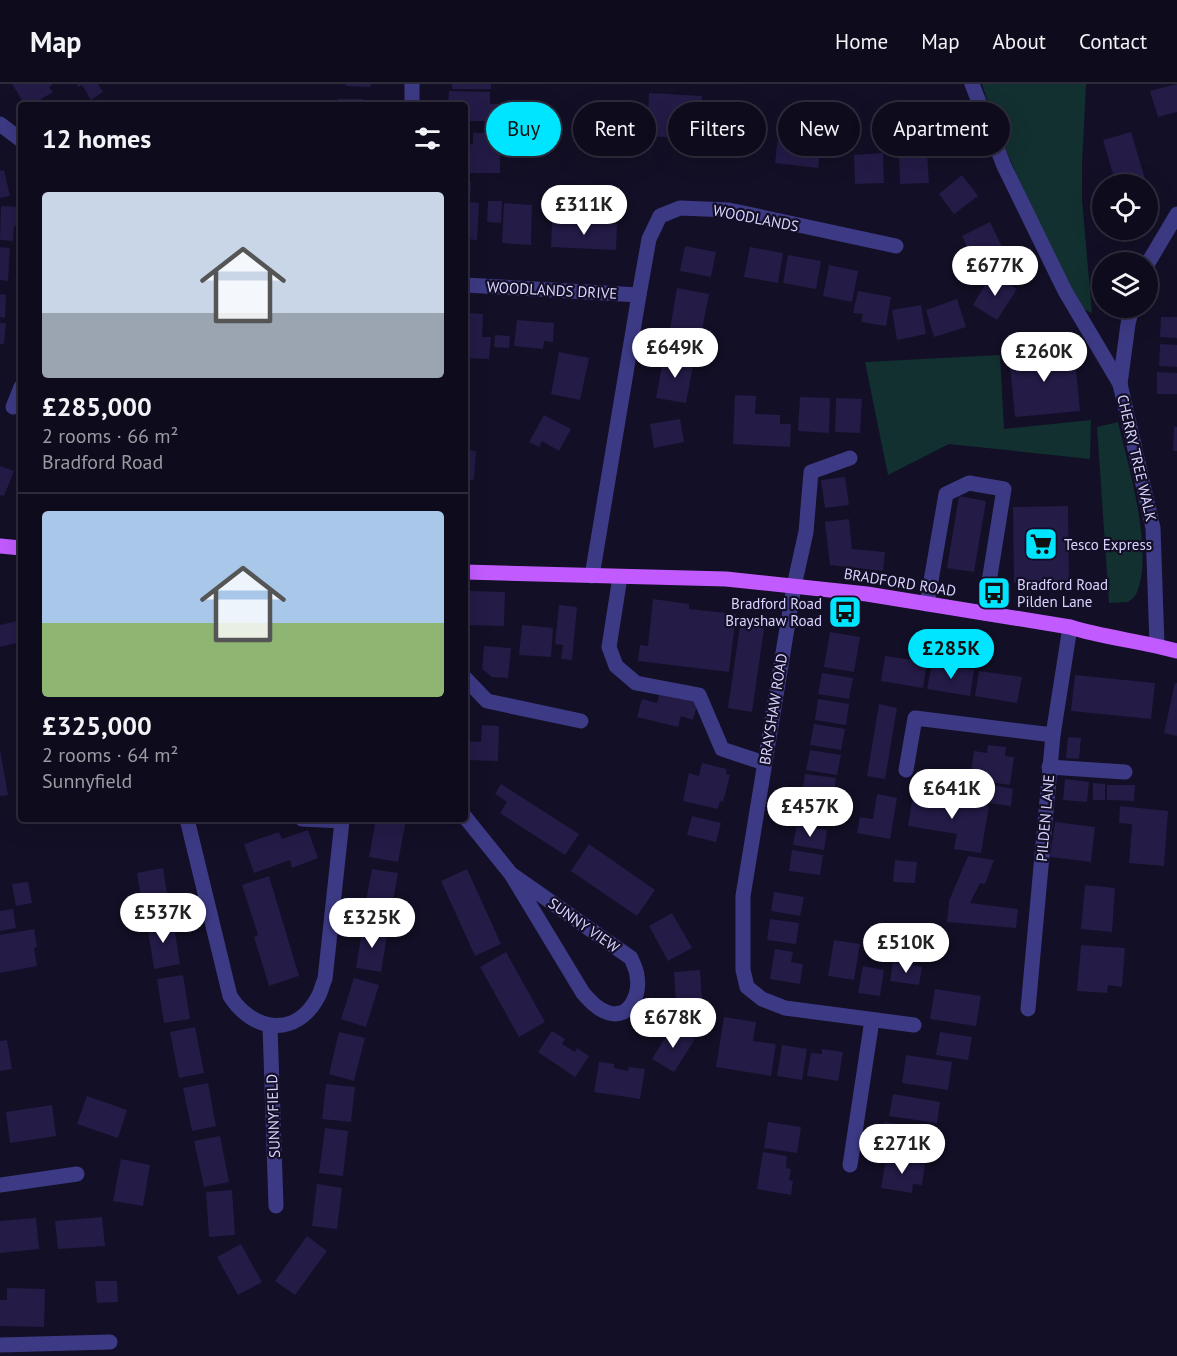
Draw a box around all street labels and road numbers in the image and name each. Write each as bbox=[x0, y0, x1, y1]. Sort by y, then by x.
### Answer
street label: WOODLANDS bbox=[712, 200, 801, 236]
street label: WOODLANDS DRIVE bbox=[486, 277, 618, 303]
street label: CHERRY TREE WALK bbox=[1113, 393, 1161, 523]
street label: BRADFORD ROAD bbox=[843, 564, 957, 600]
street label: BRAYSHAW ROAD bbox=[755, 652, 791, 766]
street label: PILDEN LANE bbox=[1032, 774, 1058, 862]
street label: SUNNY VIEW bbox=[545, 893, 624, 957]
street label: SUNNYFIELD bbox=[262, 1074, 284, 1158]

